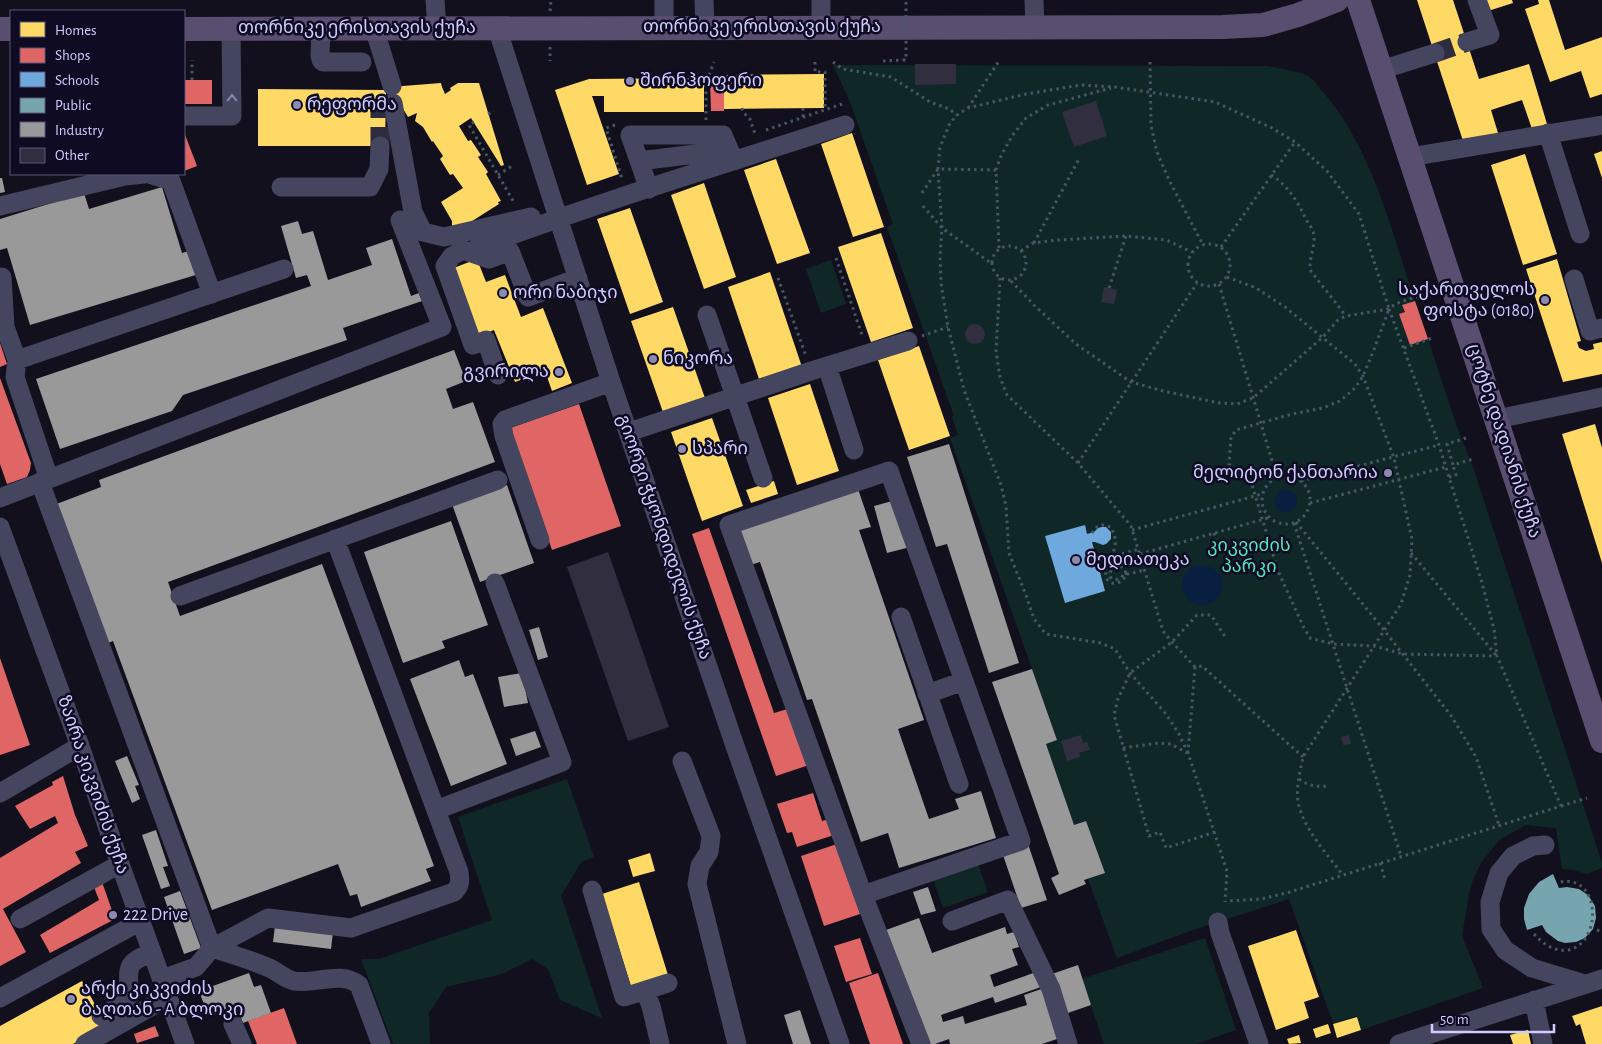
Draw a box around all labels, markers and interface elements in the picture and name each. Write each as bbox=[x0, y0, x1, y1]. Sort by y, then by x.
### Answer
legend bbox=[10, 10, 185, 175]
street label: თორნიკე ერისთავის ქუჩა bbox=[643, 17, 881, 37]
street label: თორნიკე ერისთავის ქუჩა bbox=[238, 18, 476, 38]
text: Homes bbox=[55, 23, 97, 38]
text: Shops bbox=[55, 48, 90, 63]
place label: შირნჰოფერი bbox=[640, 71, 762, 91]
text: Schools bbox=[55, 73, 99, 88]
marker: შირნჰოფერი bbox=[624, 75, 636, 87]
one-way arrow bbox=[227, 94, 237, 102]
place label: რეფორმა bbox=[307, 95, 397, 115]
text: Public bbox=[55, 98, 91, 113]
marker: რეფორმა bbox=[291, 99, 303, 111]
text: Industry bbox=[55, 123, 104, 138]
text: Other bbox=[55, 148, 89, 163]
place label: საქართველოს ფოსტა (0180) bbox=[1398, 280, 1535, 321]
place label: ორი ნაბიჯი bbox=[513, 283, 618, 303]
marker: ორი ნაბიჯი bbox=[497, 287, 509, 299]
marker: საქართველოს ფოსტა (0180) bbox=[1539, 294, 1551, 306]
street label: ცოტნე დადიანის ქუჩა bbox=[1463, 342, 1544, 541]
place label: ნიკორა bbox=[663, 349, 733, 369]
marker: ნიკორა bbox=[647, 353, 659, 365]
place label: გვირილა bbox=[463, 362, 549, 382]
marker: გვირილა bbox=[553, 366, 565, 378]
street label: გიორგი ჭყონდიდელის ქუჩა bbox=[613, 412, 715, 662]
place label: სპარი bbox=[692, 439, 748, 458]
marker: სპარი bbox=[676, 443, 688, 455]
place label: მელიტონ ქანთარია bbox=[1193, 463, 1378, 483]
marker: მელიტონ ქანთარია bbox=[1382, 467, 1394, 479]
park label: კიკვიძის პარკი bbox=[1207, 537, 1291, 577]
place label: მედიათეკა bbox=[1086, 551, 1190, 570]
marker: მედიათეკა bbox=[1070, 554, 1082, 566]
street label: ზაირა კიკვიძის ქუჩა bbox=[53, 693, 133, 877]
place label: 222 Drive bbox=[123, 906, 188, 924]
marker: 222 Drive bbox=[107, 909, 119, 921]
place label: არქი კიკვიძის ბაღთან - A ბლოკი bbox=[81, 979, 243, 1020]
marker: არქი კიკვიძის ბაღთან - A ბლოკი bbox=[65, 993, 77, 1005]
scale bar bbox=[1432, 1002, 1554, 1034]
text: 50 m bbox=[1440, 1012, 1469, 1027]

